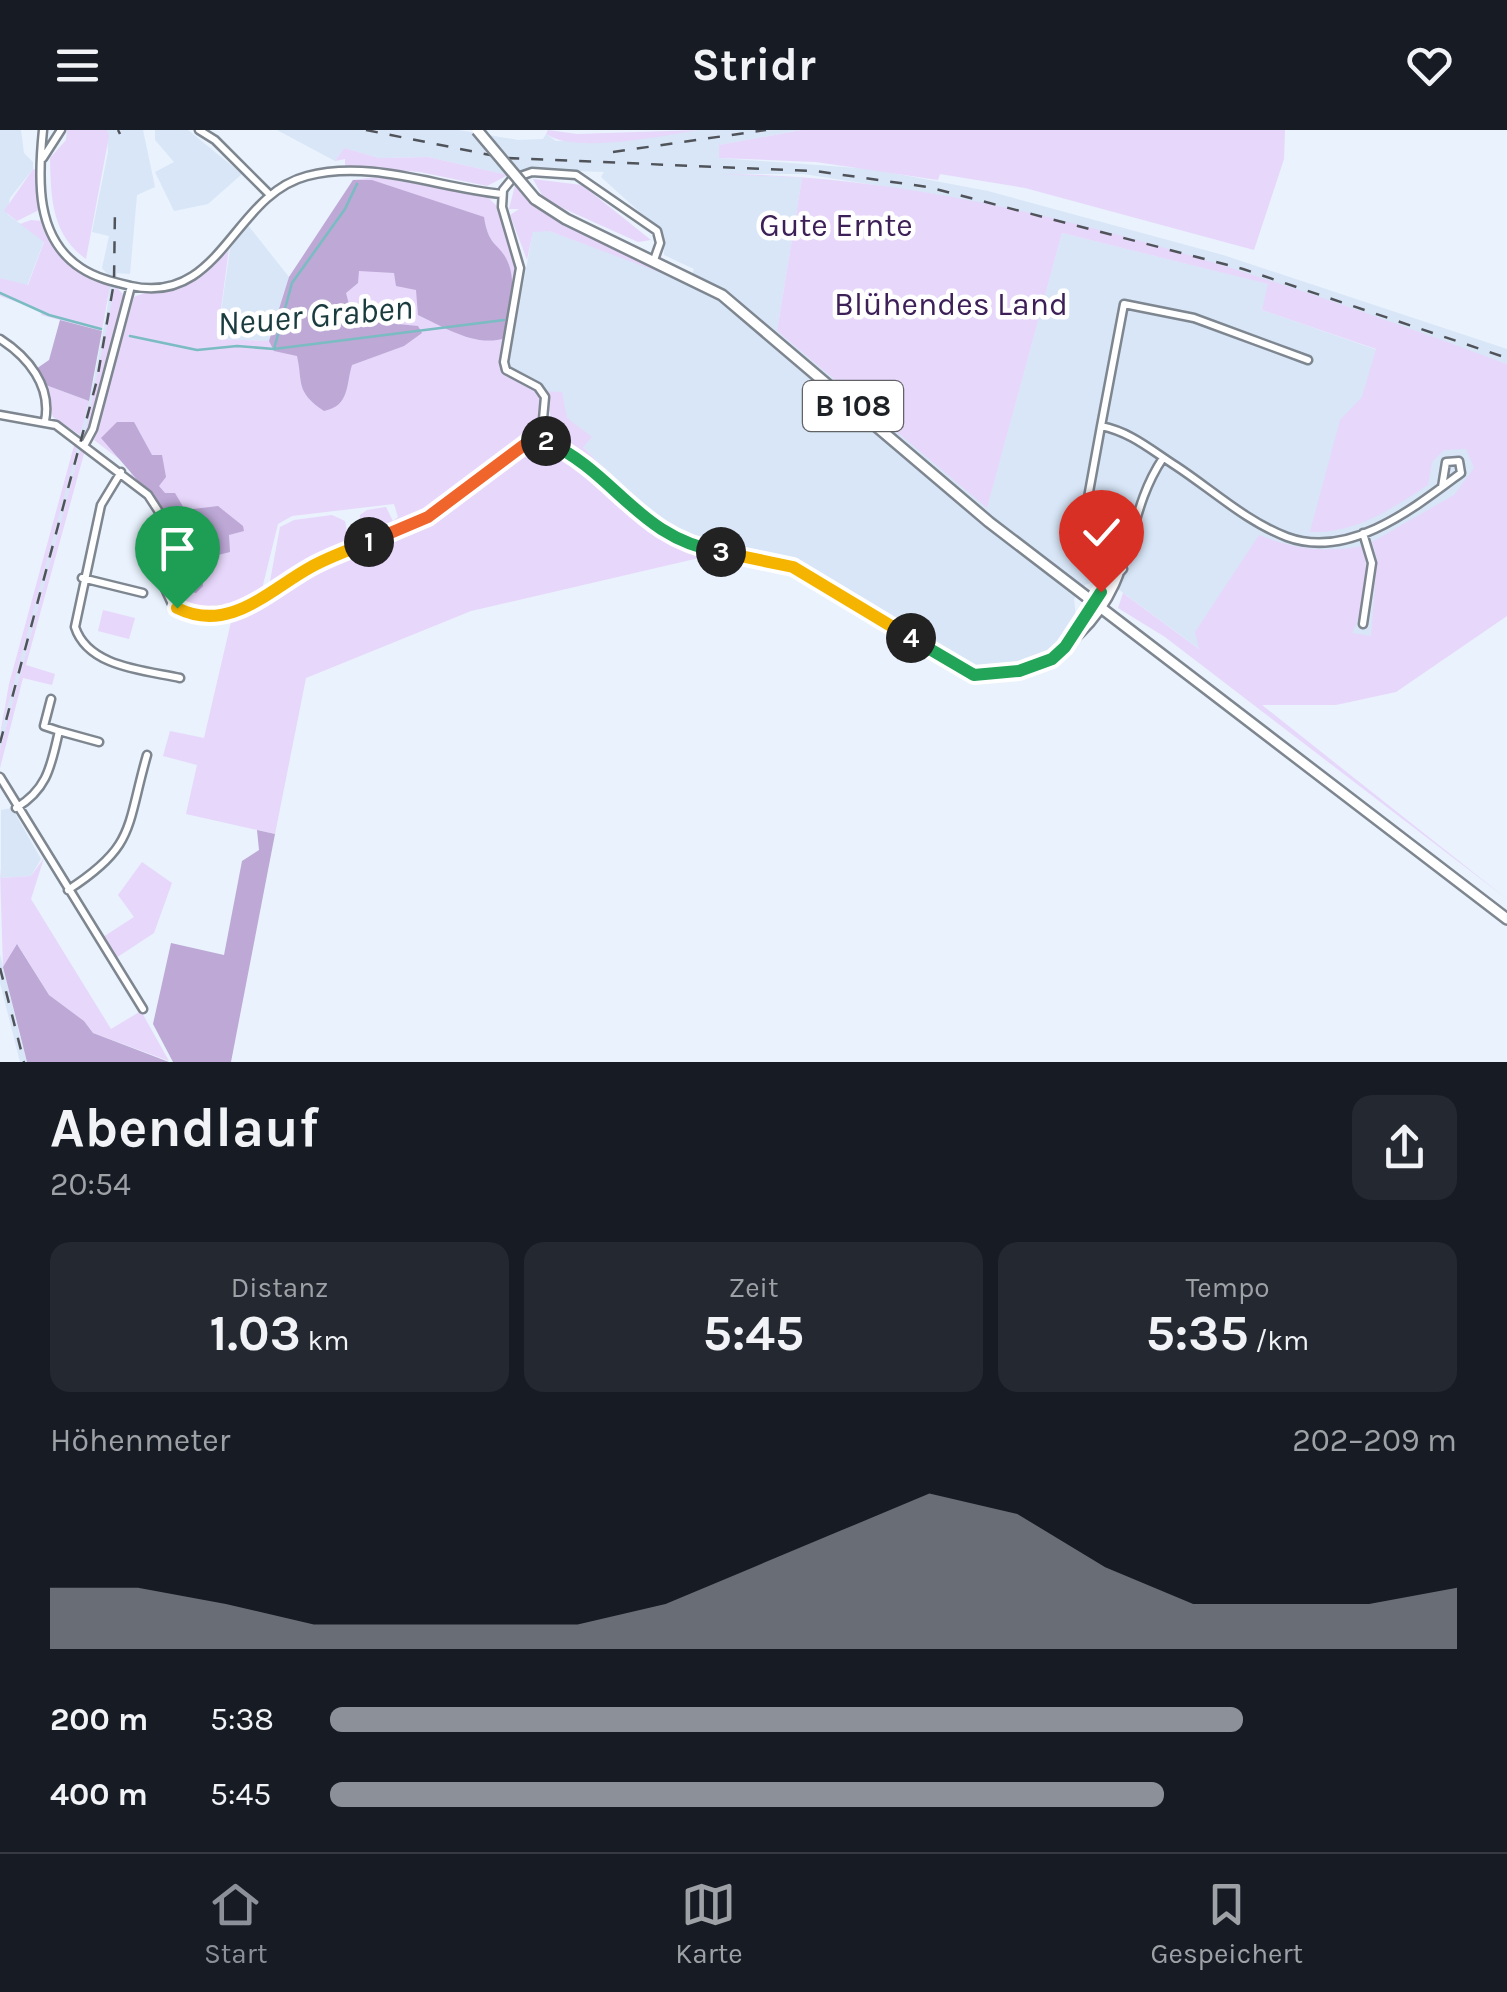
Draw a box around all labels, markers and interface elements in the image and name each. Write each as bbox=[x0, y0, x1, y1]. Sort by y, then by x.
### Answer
icon: menu bbox=[50, 38, 105, 93]
icon: heart bbox=[1402, 38, 1457, 93]
text: Stridr bbox=[691, 39, 816, 91]
park label: Gute Ernte bbox=[759, 207, 913, 244]
park label: Blühendes Land bbox=[834, 286, 1068, 323]
water label: Neuer Graben bbox=[216, 287, 415, 344]
road number: B 108 bbox=[803, 381, 903, 431]
pin: 2 bbox=[521, 416, 571, 466]
text: 2 bbox=[538, 424, 554, 457]
pin bbox=[1059, 490, 1144, 593]
icon: check bbox=[1074, 505, 1129, 560]
pin bbox=[135, 506, 220, 609]
pin: 1 bbox=[344, 517, 394, 567]
icon: arrive bbox=[150, 521, 205, 576]
text: 1 bbox=[364, 525, 374, 558]
pin: 3 bbox=[696, 527, 746, 577]
text: 3 bbox=[712, 535, 730, 568]
pin: 4 bbox=[886, 613, 936, 663]
text: 4 bbox=[903, 621, 919, 654]
button: share bbox=[1352, 1095, 1457, 1200]
text: Abendlauf bbox=[50, 1096, 319, 1160]
text: 20:54 bbox=[50, 1166, 131, 1203]
text: Distanz bbox=[231, 1271, 328, 1304]
text: Zeit bbox=[729, 1271, 778, 1304]
text: Tempo bbox=[1185, 1271, 1270, 1304]
text: 1.03 bbox=[210, 1304, 301, 1363]
text: 5:45 bbox=[703, 1304, 804, 1363]
text: 5:35 bbox=[1146, 1304, 1249, 1363]
text: km bbox=[301, 1324, 349, 1357]
text: /km bbox=[1249, 1324, 1309, 1357]
text: Höhenmeter bbox=[50, 1422, 230, 1459]
text: 202–209 m bbox=[1292, 1422, 1457, 1459]
text: 200 m bbox=[50, 1701, 148, 1738]
text: 5:38 bbox=[210, 1701, 274, 1738]
text: 400 m bbox=[50, 1776, 148, 1813]
text: 5:45 bbox=[210, 1776, 271, 1813]
tab: Start bbox=[204, 1877, 267, 1970]
tab: Karte bbox=[675, 1877, 743, 1970]
tab: Gespeichert bbox=[1150, 1877, 1303, 1970]

